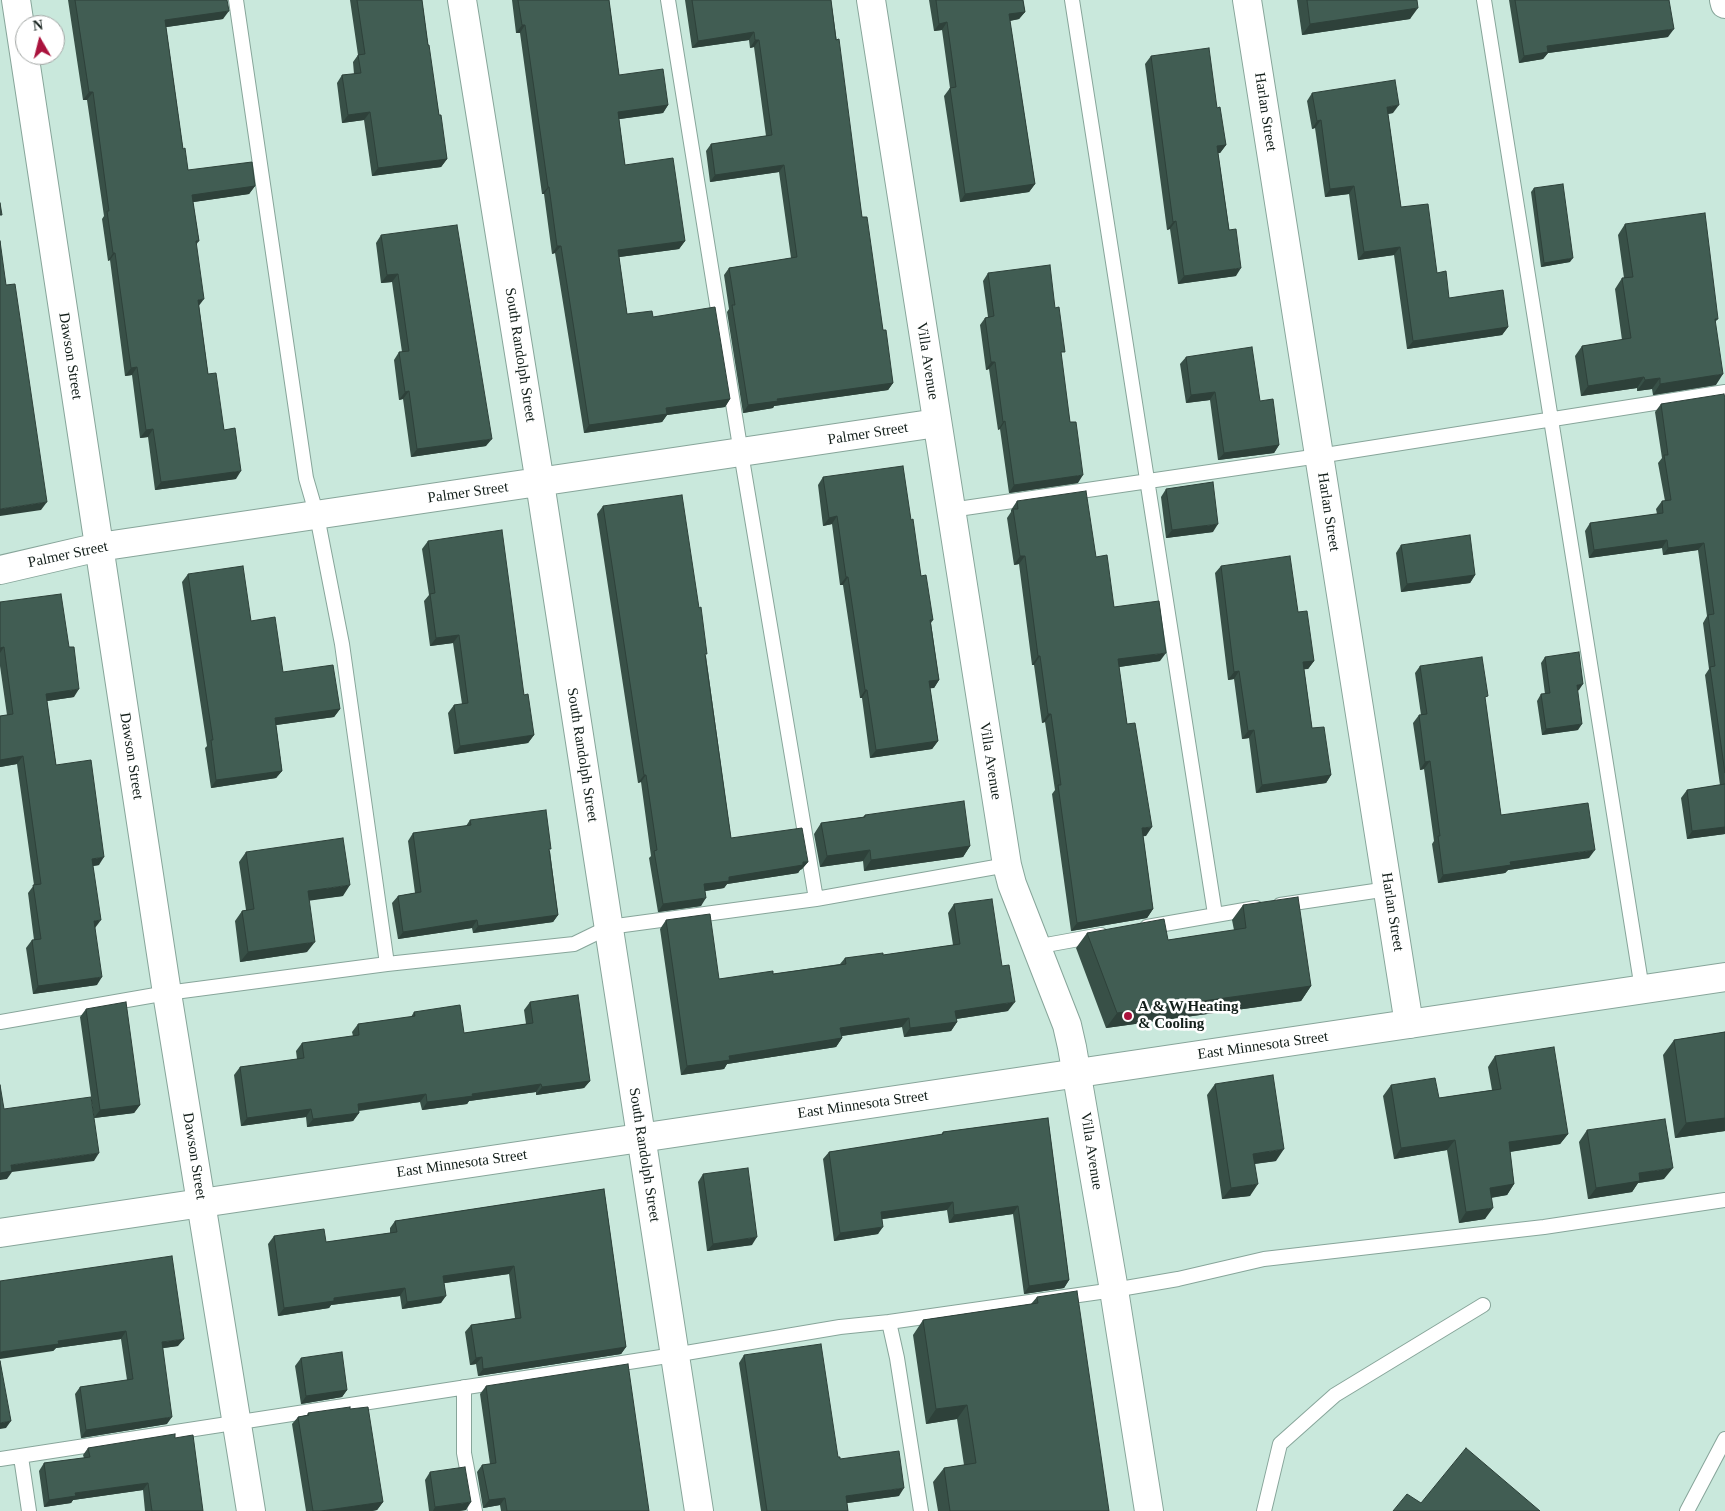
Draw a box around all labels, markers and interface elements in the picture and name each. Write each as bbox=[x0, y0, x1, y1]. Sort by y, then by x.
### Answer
north arrow bbox=[15, 15, 65, 65]
text: N bbox=[32, 18, 44, 34]
street label: Harlan Street bbox=[1250, 71, 1280, 153]
street label: South Randolph Street bbox=[500, 287, 540, 423]
street label: Dawson Street bbox=[54, 311, 86, 401]
street label: Villa Avenue bbox=[912, 321, 942, 401]
street label: Palmer Street bbox=[826, 419, 910, 449]
street label: Harlan Street bbox=[1313, 471, 1343, 553]
street label: Palmer Street bbox=[427, 478, 509, 508]
street label: Palmer Street bbox=[26, 538, 110, 572]
street label: South Randolph Street bbox=[562, 687, 602, 823]
street label: Dawson Street bbox=[115, 711, 147, 801]
street label: Villa Avenue bbox=[975, 721, 1005, 801]
street label: Harlan Street bbox=[1377, 871, 1407, 953]
place label: A & W Heating & Cooling bbox=[1138, 998, 1238, 1033]
marker: A & W Heating & Cooling bbox=[1122, 1010, 1134, 1022]
street label: East Minnesota Street bbox=[1197, 1028, 1329, 1064]
street label: South Randolph Street bbox=[624, 1087, 664, 1223]
street label: East Minnesota Street bbox=[797, 1087, 929, 1123]
street label: Dawson Street bbox=[178, 1111, 210, 1201]
street label: Villa Avenue bbox=[1076, 1111, 1106, 1191]
street label: East Minnesota Street bbox=[396, 1146, 528, 1182]

